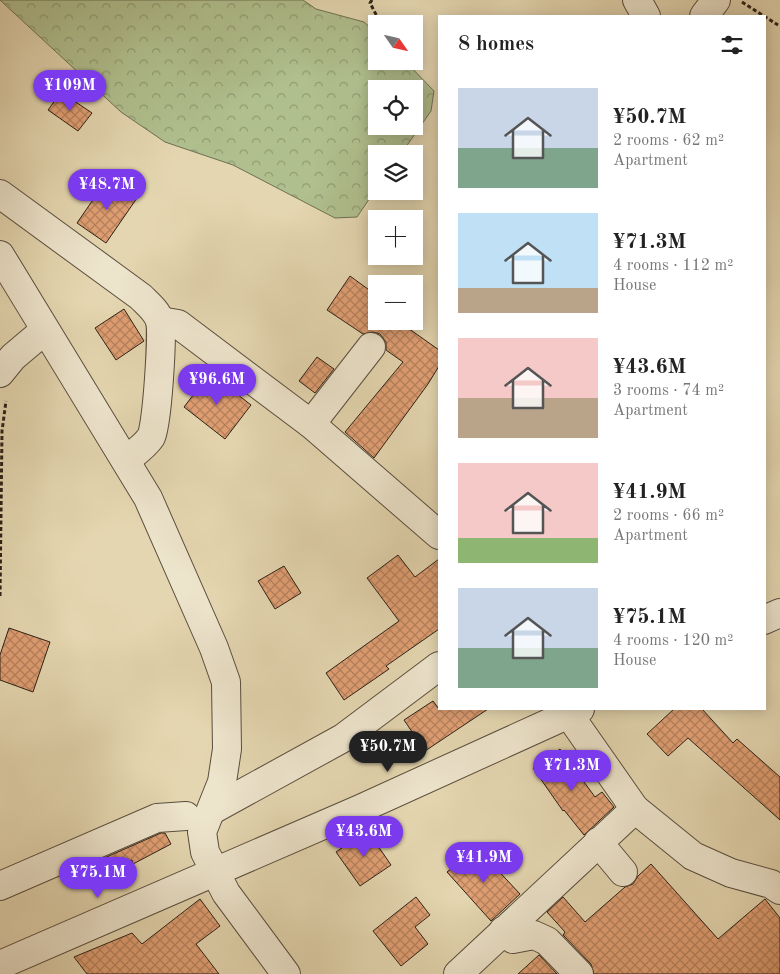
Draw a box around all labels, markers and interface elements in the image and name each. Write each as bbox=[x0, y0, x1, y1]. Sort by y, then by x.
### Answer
north arrow bbox=[368, 15, 422, 70]
map controls bbox=[368, 15, 423, 330]
icon: filters bbox=[718, 31, 746, 59]
text: 8 homes bbox=[458, 34, 534, 55]
pin: ¥109M bbox=[35, 70, 105, 112]
text: ¥109M bbox=[44, 78, 96, 94]
button: locate bbox=[368, 80, 423, 135]
text: ¥50.7M bbox=[613, 107, 686, 128]
icon: home bbox=[498, 108, 558, 168]
text: 2 rooms · 62 m² bbox=[613, 133, 724, 149]
button: layers bbox=[368, 145, 423, 200]
text: Apartment bbox=[613, 153, 688, 169]
pin: ¥48.7M bbox=[66, 168, 148, 211]
text: ¥48.7M bbox=[79, 177, 135, 193]
button: + bbox=[368, 210, 423, 265]
text: ¥71.3M bbox=[613, 232, 686, 253]
icon: home bbox=[498, 233, 558, 293]
text: 4 rooms · 112 m² bbox=[613, 258, 733, 274]
button: − bbox=[368, 275, 423, 330]
text: House bbox=[613, 278, 656, 294]
text: ¥43.6M bbox=[613, 357, 686, 378]
icon: home bbox=[498, 358, 558, 418]
pin: ¥96.6M bbox=[176, 364, 258, 406]
text: ¥96.6M bbox=[189, 372, 245, 388]
text: 3 rooms · 74 m² bbox=[613, 383, 724, 399]
text: Apartment bbox=[613, 403, 688, 419]
text: ¥41.9M bbox=[613, 482, 686, 503]
icon: home bbox=[498, 483, 558, 543]
text: 2 rooms · 66 m² bbox=[613, 508, 724, 524]
text: Apartment bbox=[613, 528, 688, 544]
text: ¥75.1M bbox=[613, 607, 686, 628]
icon: home bbox=[498, 608, 558, 668]
text: 4 rooms · 120 m² bbox=[613, 633, 733, 649]
text: House bbox=[613, 653, 656, 669]
pin: ¥50.7M bbox=[347, 730, 429, 773]
text: ¥50.7M bbox=[360, 739, 416, 755]
pin: ¥71.3M bbox=[531, 750, 613, 792]
text: ¥71.3M bbox=[544, 758, 600, 774]
pin: ¥43.6M bbox=[323, 816, 405, 858]
text: ¥43.6M bbox=[336, 824, 392, 840]
pin: ¥41.9M bbox=[443, 842, 525, 884]
text: ¥41.9M bbox=[456, 850, 512, 866]
pin: ¥75.1M bbox=[57, 856, 139, 899]
text: ¥75.1M bbox=[70, 865, 126, 881]

